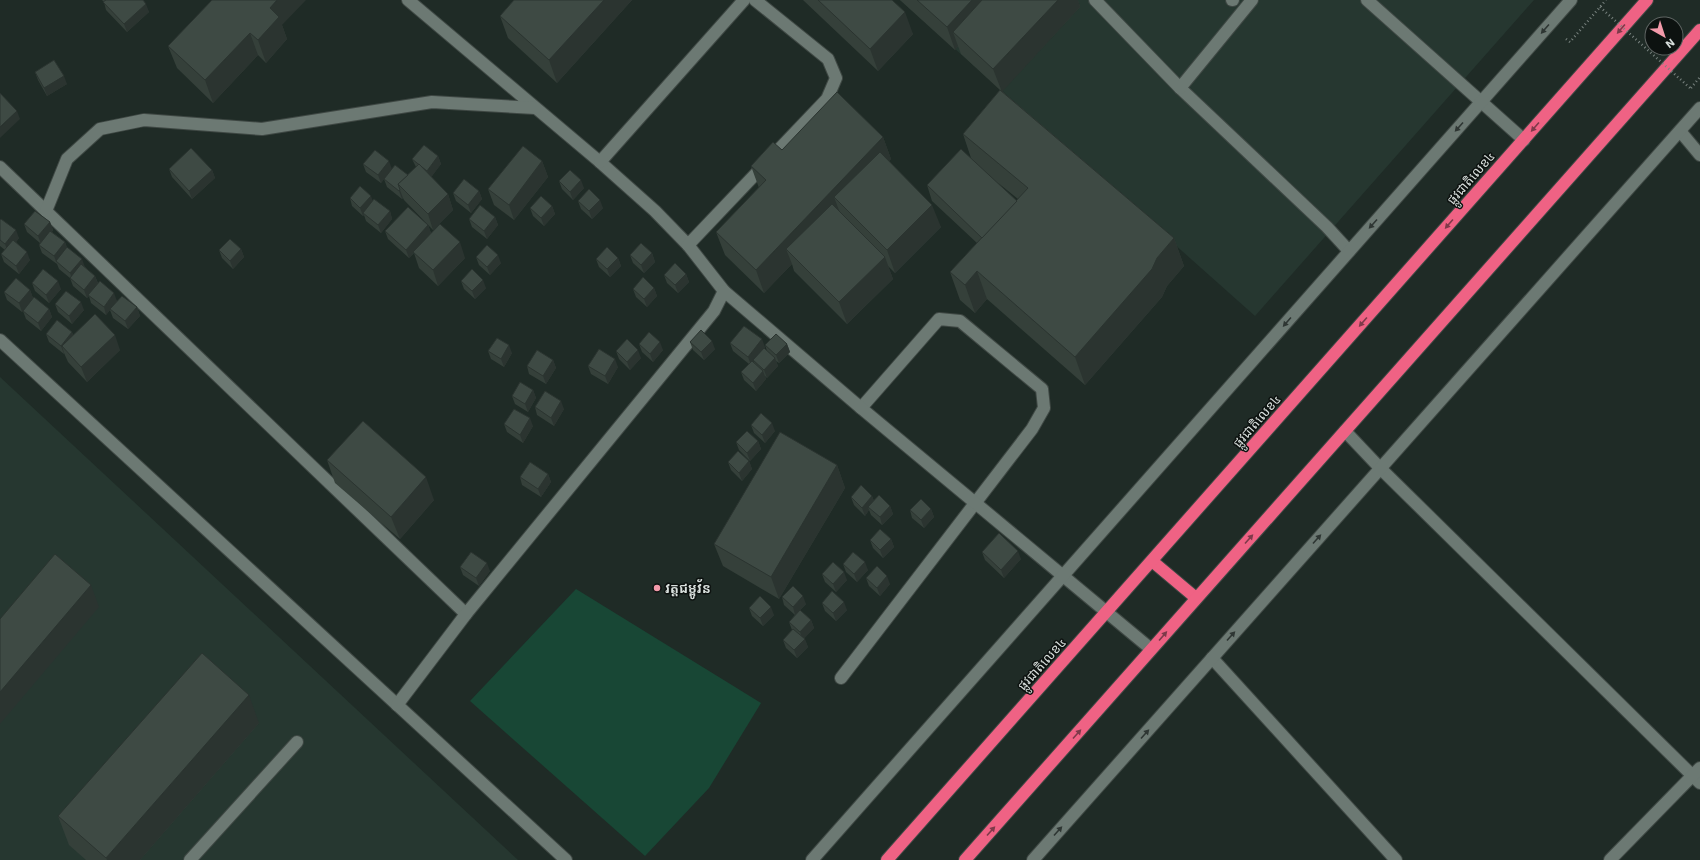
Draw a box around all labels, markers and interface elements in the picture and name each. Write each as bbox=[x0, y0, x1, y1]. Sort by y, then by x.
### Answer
north arrow bbox=[1644, 16, 1684, 56]
one-way arrow bbox=[1540, 24, 1550, 34]
one-way arrow bbox=[1617, 24, 1626, 34]
text: N bbox=[1663, 36, 1677, 51]
one-way arrow bbox=[1531, 121, 1540, 132]
one-way arrow bbox=[1455, 122, 1464, 132]
street label: ផ្លូវជាតិលេខ៤ bbox=[1444, 149, 1501, 210]
one-way arrow bbox=[1368, 219, 1378, 229]
one-way arrow bbox=[1445, 219, 1454, 229]
one-way arrow bbox=[1359, 316, 1368, 327]
one-way arrow bbox=[1283, 317, 1292, 326]
street label: ផ្លូវជាតិលេខ៤ bbox=[1230, 392, 1287, 453]
one-way arrow bbox=[1244, 534, 1254, 544]
one-way arrow bbox=[1313, 534, 1322, 544]
place label: វត្តជម្ពូវ័ន bbox=[665, 579, 711, 600]
marker: វត្តជម្ពូវ័ន bbox=[652, 583, 662, 593]
one-way arrow bbox=[1158, 631, 1168, 641]
one-way arrow bbox=[1226, 632, 1235, 641]
street label: ផ្លូវជាតិលេខ៤ bbox=[1015, 635, 1072, 696]
one-way arrow bbox=[1072, 728, 1081, 739]
one-way arrow bbox=[1140, 728, 1149, 739]
one-way arrow bbox=[986, 826, 995, 836]
one-way arrow bbox=[1054, 826, 1063, 836]

